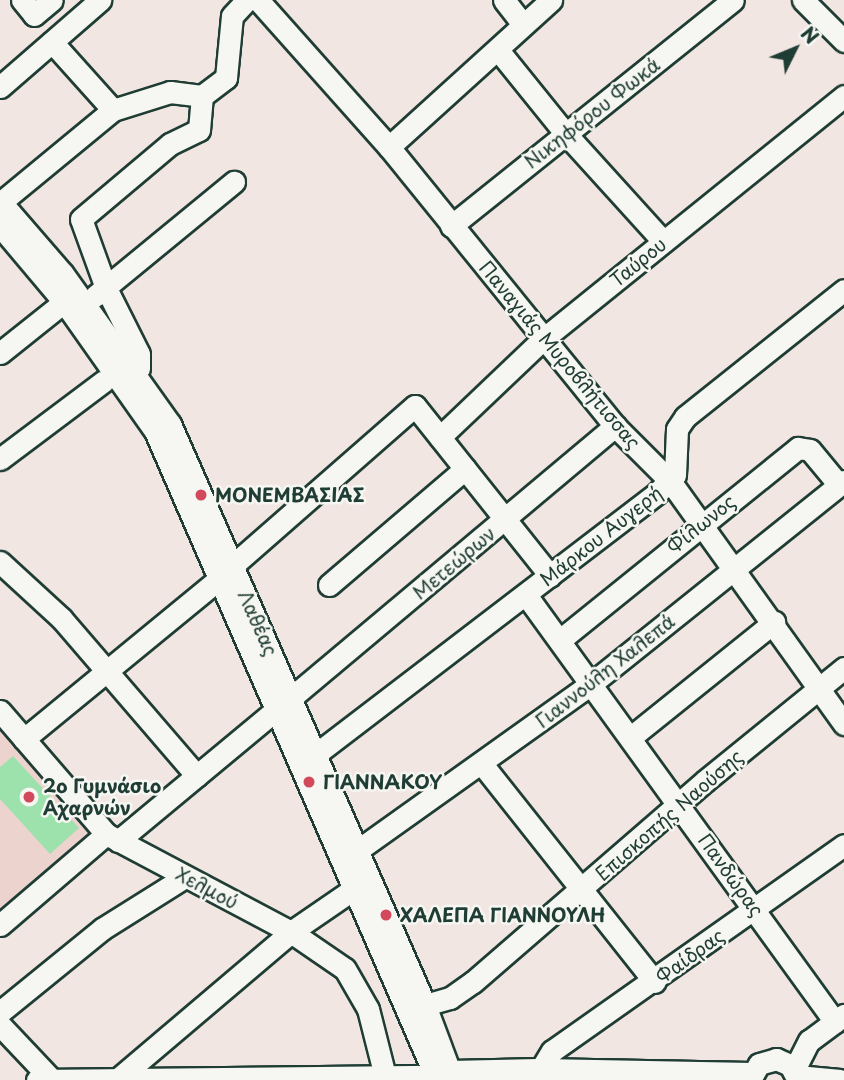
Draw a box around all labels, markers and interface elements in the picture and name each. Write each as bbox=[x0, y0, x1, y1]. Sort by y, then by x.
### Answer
north arrow bbox=[760, 14, 830, 84]
text: N bbox=[795, 20, 826, 50]
street label: Νικηφόρου Φωκά bbox=[520, 53, 664, 173]
street label: Ταύρου bbox=[605, 233, 671, 291]
street label: Παναγιάς Μυροβλήτισσας bbox=[474, 256, 646, 454]
street label: Μάρκου Αυγερή bbox=[535, 481, 667, 591]
place label: ΜΟΝΕΜΒΑΣΙΑΣ bbox=[215, 484, 365, 506]
marker: ΜΟΝΕΜΒΑΣΙΑΣ bbox=[193, 487, 209, 503]
street label: Φίλωνος bbox=[662, 490, 740, 558]
street label: Μετεώρων bbox=[408, 522, 500, 604]
street label: Λαθέας bbox=[233, 587, 283, 659]
street label: Γιαννούλη Χαλεπά bbox=[531, 610, 679, 732]
street label: Επισκοπής Ναούσης bbox=[591, 745, 747, 885]
place label: ΓΙΑΝΝΑΚΟΥ bbox=[323, 771, 442, 793]
marker: ΓΙΑΝΝΑΚΟΥ bbox=[301, 774, 317, 790]
place label: 2ο Γυμνάσιο Αχαρνών bbox=[43, 775, 162, 819]
marker: 2ο Γυμνάσιο Αχαρνών bbox=[21, 789, 37, 805]
street label: Πανδώρας bbox=[693, 829, 769, 921]
street label: Χελμού bbox=[172, 862, 242, 914]
place label: ΧΑΛΕΠΑ ΓΙΑΝΝΟΥΛΗ bbox=[400, 904, 606, 926]
marker: ΧΑΛΕΠΑ ΓΙΑΝΝΟΥΛΗ bbox=[378, 907, 394, 923]
street label: Φαίδρας bbox=[651, 924, 729, 988]

